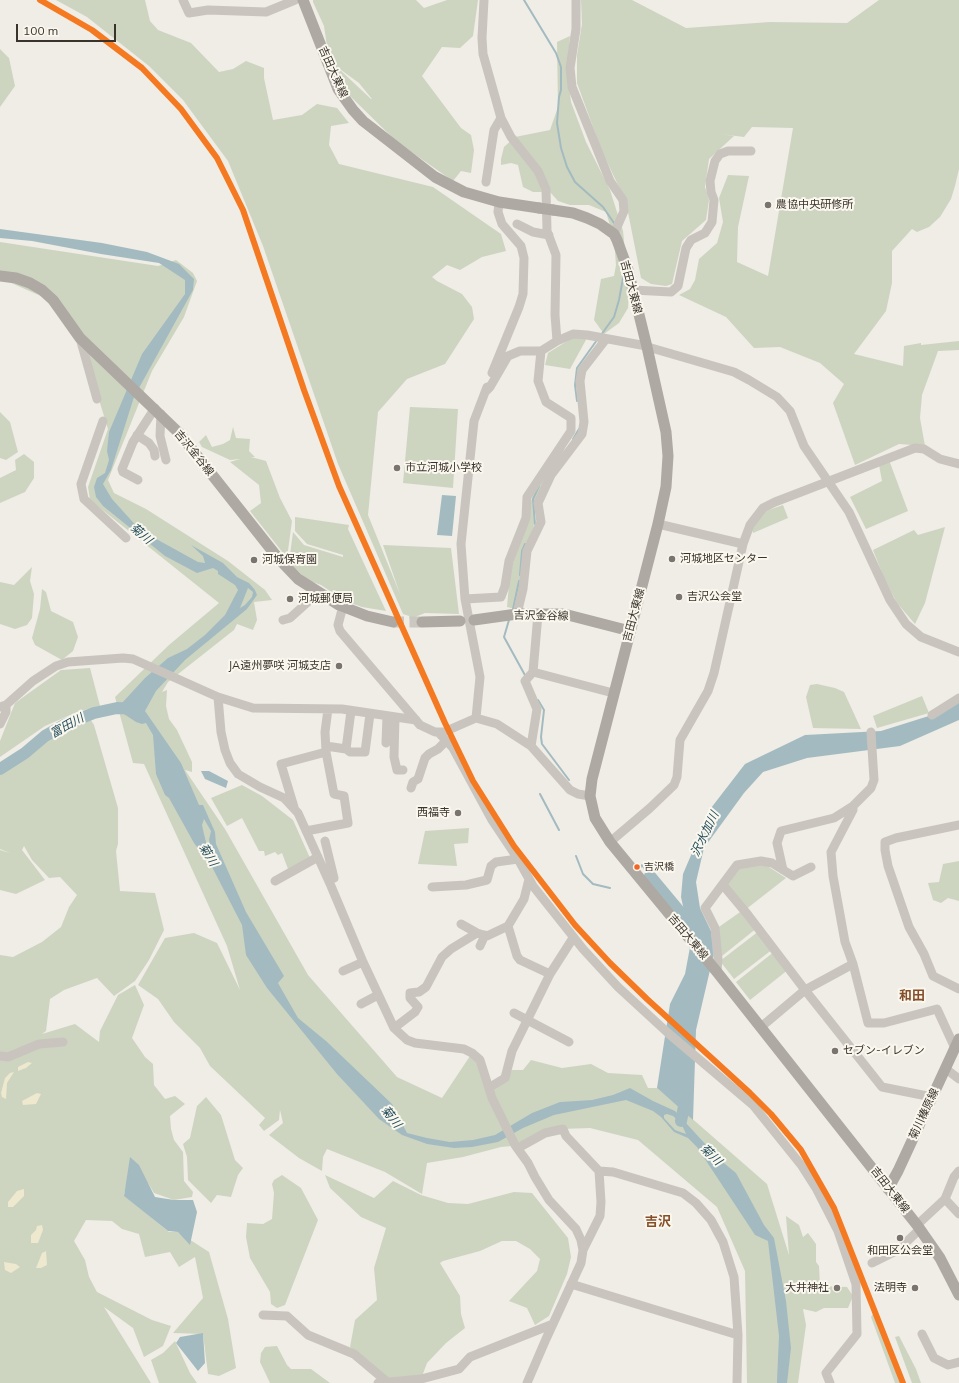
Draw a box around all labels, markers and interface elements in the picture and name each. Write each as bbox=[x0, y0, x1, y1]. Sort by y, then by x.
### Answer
scale bar bbox=[18, 16, 118, 42]
text: 100 m bbox=[23, 23, 58, 38]
street label: 吉田大東線 bbox=[316, 44, 350, 100]
place label: 農協中央研修所 bbox=[776, 198, 853, 212]
marker: 農協中央研修所 bbox=[763, 200, 773, 210]
street label: 吉田大東線 bbox=[618, 259, 644, 315]
street label: 吉沢金谷線 bbox=[172, 427, 216, 479]
place label: 市立河城小学校 bbox=[405, 461, 482, 475]
marker: 市立河城小学校 bbox=[392, 463, 402, 473]
water label: 菊川 bbox=[127, 521, 155, 547]
place label: 河城地区センター bbox=[680, 552, 768, 566]
place label: 河城保育園 bbox=[262, 553, 317, 567]
marker: 河城地区センター bbox=[667, 554, 677, 564]
marker: 河城保育園 bbox=[249, 555, 259, 565]
street label: 吉田大東線 bbox=[621, 587, 647, 643]
place label: 吉沢公会堂 bbox=[687, 590, 742, 604]
place label: 河城郵便局 bbox=[298, 592, 353, 606]
marker: 吉沢公会堂 bbox=[674, 592, 684, 602]
marker: 河城郵便局 bbox=[285, 594, 295, 604]
street label: 吉沢金谷線 bbox=[513, 609, 569, 623]
place label: JA遠州夢咲 河城支店 bbox=[228, 659, 331, 673]
marker: JA遠州夢咲 河城支店 bbox=[334, 661, 344, 671]
water label: 富田川 bbox=[48, 711, 86, 741]
place label: 西福寺 bbox=[417, 806, 450, 820]
marker: 西福寺 bbox=[453, 808, 463, 818]
water label: 沢水加川 bbox=[688, 809, 722, 859]
water label: 菊川 bbox=[196, 841, 220, 869]
place label: 吉沢橋 bbox=[644, 861, 674, 873]
marker: 吉沢橋 bbox=[632, 862, 642, 872]
street label: 吉田大東線 bbox=[665, 912, 711, 962]
district label: 和田 bbox=[899, 988, 925, 1004]
place label: セブン-イレブン bbox=[843, 1044, 925, 1058]
marker: セブン-イレブン bbox=[830, 1046, 840, 1056]
street label: 菊川榛原線 bbox=[906, 1086, 942, 1142]
water label: 菊川 bbox=[378, 1103, 404, 1131]
water label: 菊川 bbox=[697, 1141, 725, 1169]
street label: 吉田大東線 bbox=[868, 1164, 912, 1216]
district label: 吉沢 bbox=[645, 1214, 671, 1230]
marker: 和田区公会堂 bbox=[895, 1233, 905, 1243]
place label: 和田区公会堂 bbox=[867, 1244, 933, 1258]
place label: 大井神社 bbox=[785, 1281, 829, 1295]
place label: 法明寺 bbox=[874, 1281, 907, 1295]
marker: 大井神社 bbox=[832, 1283, 842, 1293]
marker: 法明寺 bbox=[910, 1283, 920, 1293]

